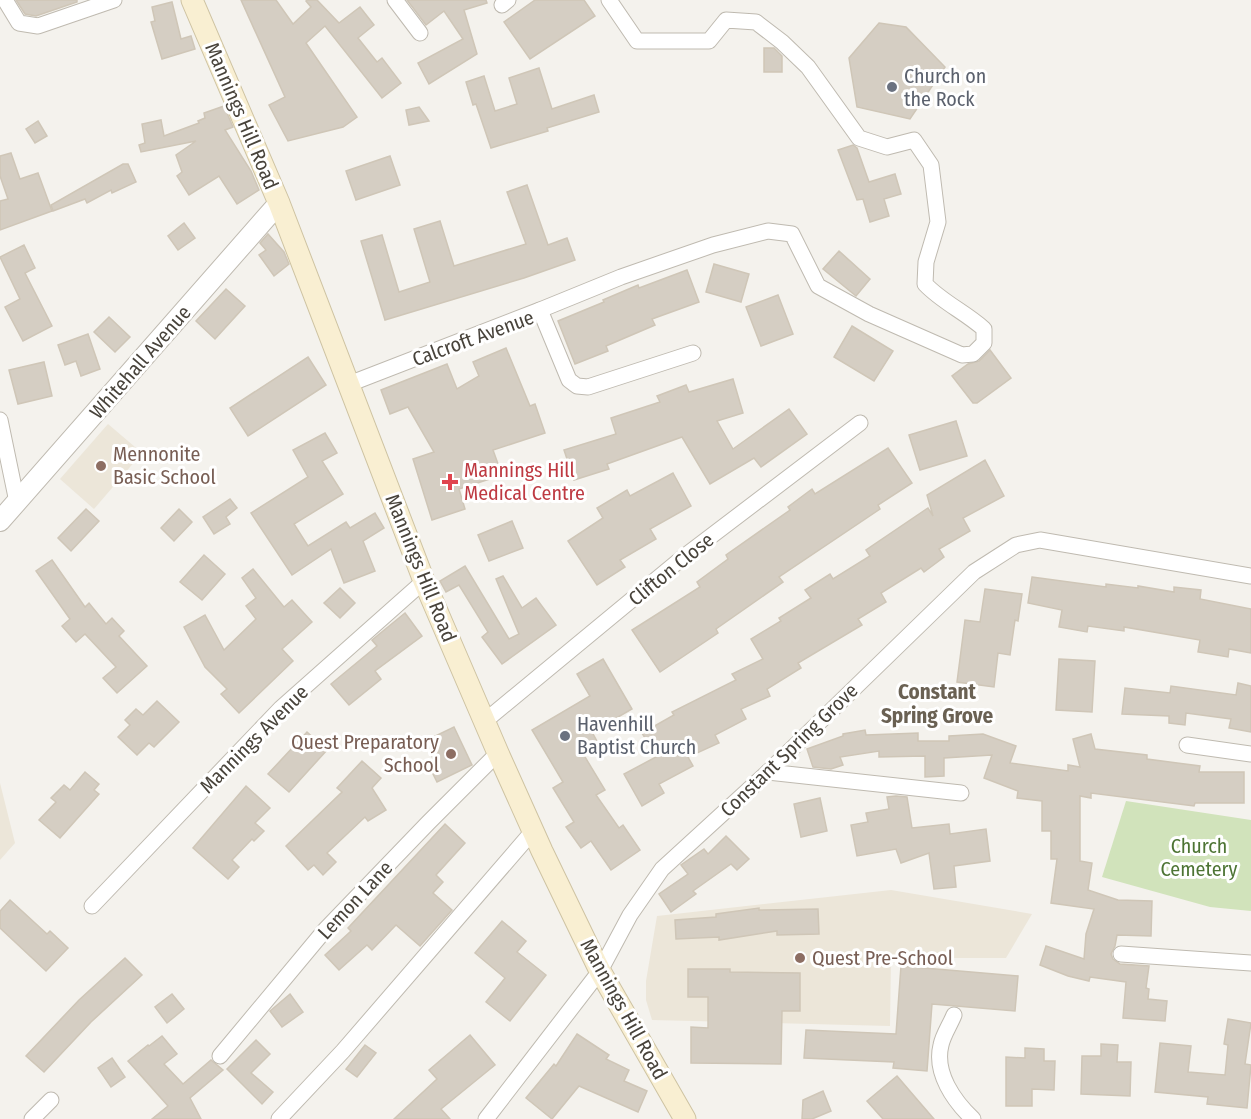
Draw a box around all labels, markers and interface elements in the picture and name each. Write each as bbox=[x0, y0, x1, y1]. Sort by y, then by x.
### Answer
street label: Mannings Hill Road bbox=[200, 39, 284, 193]
place label: Church on the Rock bbox=[904, 64, 986, 111]
marker: Church on the Rock bbox=[885, 80, 899, 94]
street label: Whitehall Avenue bbox=[84, 300, 196, 424]
street label: Calcroft Avenue bbox=[409, 305, 537, 371]
place label: Mennonite Basic School bbox=[113, 442, 216, 489]
place label: Mannings Hill Medical Centre bbox=[464, 458, 585, 505]
marker: Mennonite Basic School bbox=[94, 459, 108, 473]
marker: Mannings Hill Medical Centre bbox=[441, 473, 459, 491]
street label: Mannings Hill Road bbox=[380, 491, 462, 645]
street label: Clifton Close bbox=[624, 527, 718, 611]
street label: Constant Spring Grove bbox=[715, 678, 863, 822]
district label: Constant Spring Grove bbox=[881, 679, 993, 729]
street label: Mannings Avenue bbox=[195, 680, 313, 798]
place label: Havenhill Baptist Church bbox=[577, 712, 696, 759]
marker: Havenhill Baptist Church bbox=[558, 729, 572, 743]
place label: Quest Preparatory School bbox=[291, 730, 439, 777]
marker: Quest Preparatory School bbox=[444, 747, 458, 761]
park label: Church Cemetery bbox=[1161, 834, 1238, 881]
street label: Lemon Lane bbox=[313, 856, 397, 944]
street label: Mannings Hill Road bbox=[575, 934, 673, 1084]
place label: Quest Pre-School bbox=[812, 946, 953, 970]
marker: Quest Pre-School bbox=[793, 951, 807, 965]

